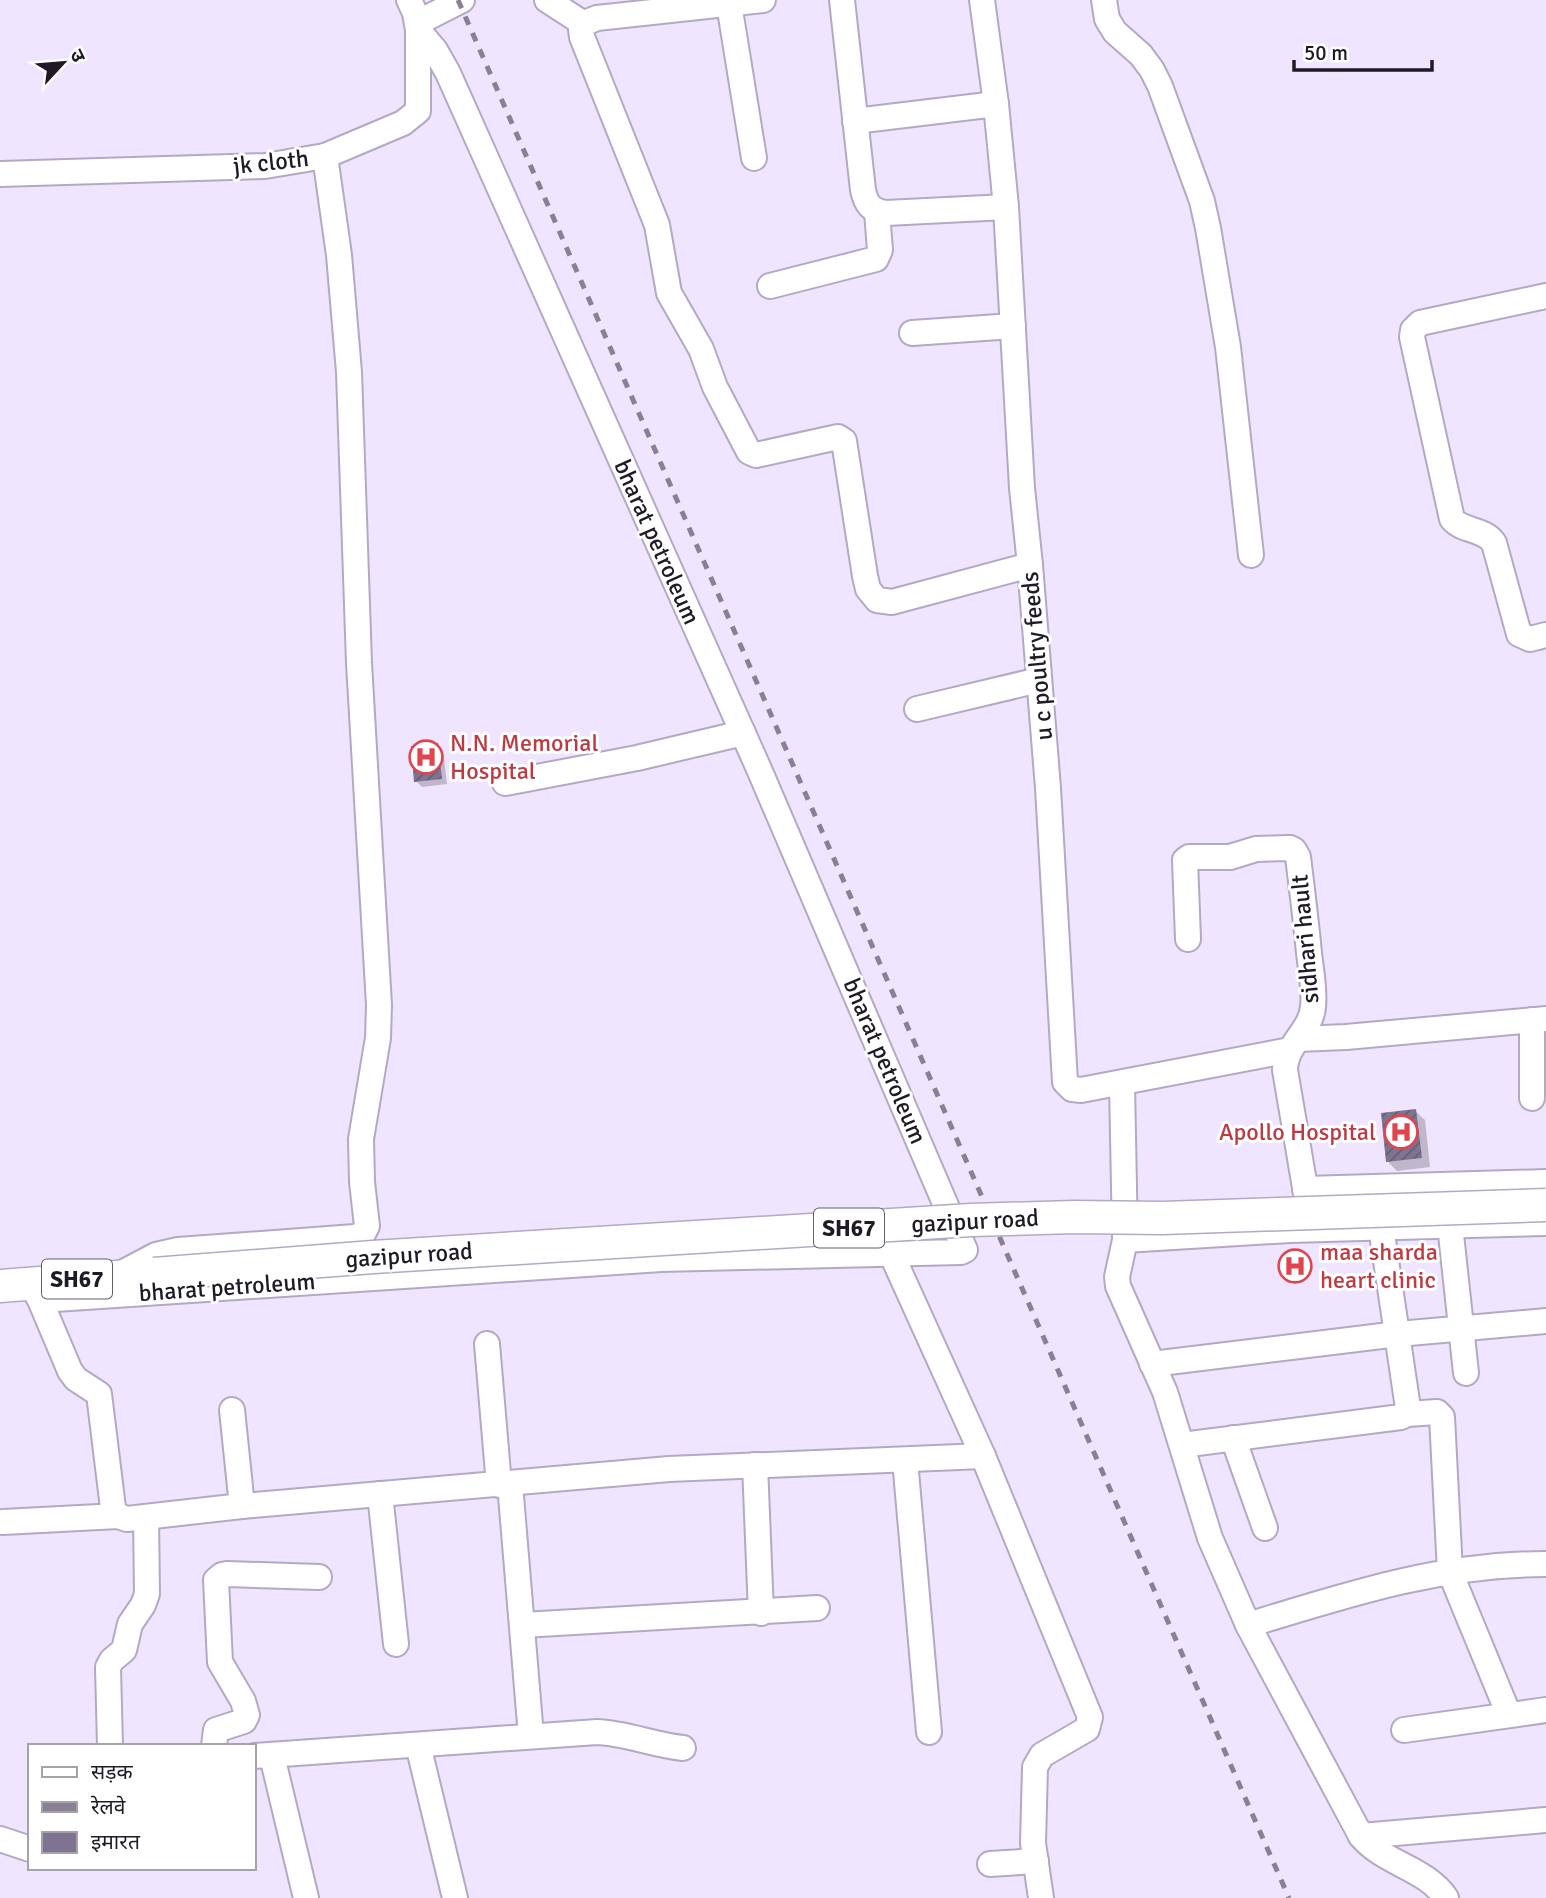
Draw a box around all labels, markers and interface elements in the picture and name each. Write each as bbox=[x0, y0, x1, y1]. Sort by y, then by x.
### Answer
north arrow bbox=[28, 28, 98, 98]
scale bar bbox=[1294, 28, 1432, 72]
text: 50 m bbox=[1304, 40, 1348, 66]
text: उ bbox=[64, 46, 91, 67]
street label: jk cloth bbox=[232, 143, 310, 181]
street label: bharat petroleum bbox=[607, 455, 707, 629]
street label: u c poultry feeds bbox=[1015, 570, 1059, 742]
place label: N.N. Memorial Hospital bbox=[450, 728, 598, 786]
hospital icon: N.N. Memorial Hospital bbox=[407, 738, 445, 776]
street label: sidhari hault bbox=[1284, 873, 1326, 1005]
street label: bharat petroleum bbox=[837, 974, 933, 1148]
hospital icon: Apollo Hospital bbox=[1382, 1113, 1420, 1151]
place label: Apollo Hospital bbox=[1219, 1117, 1376, 1147]
street label: gazipur road bbox=[910, 1203, 1040, 1239]
road number: SH67 bbox=[814, 1208, 884, 1247]
street label: gazipur road bbox=[344, 1236, 474, 1274]
place label: maa sharda heart clinic bbox=[1320, 1237, 1438, 1295]
hospital icon: maa sharda heart clinic bbox=[1276, 1247, 1314, 1285]
road number: SH67 bbox=[42, 1260, 112, 1298]
street label: bharat petroleum bbox=[138, 1266, 316, 1308]
legend bbox=[28, 1744, 256, 1870]
text: सड़क bbox=[91, 1759, 133, 1785]
text: रेलवे bbox=[90, 1794, 126, 1820]
text: इमारत bbox=[91, 1829, 141, 1855]

